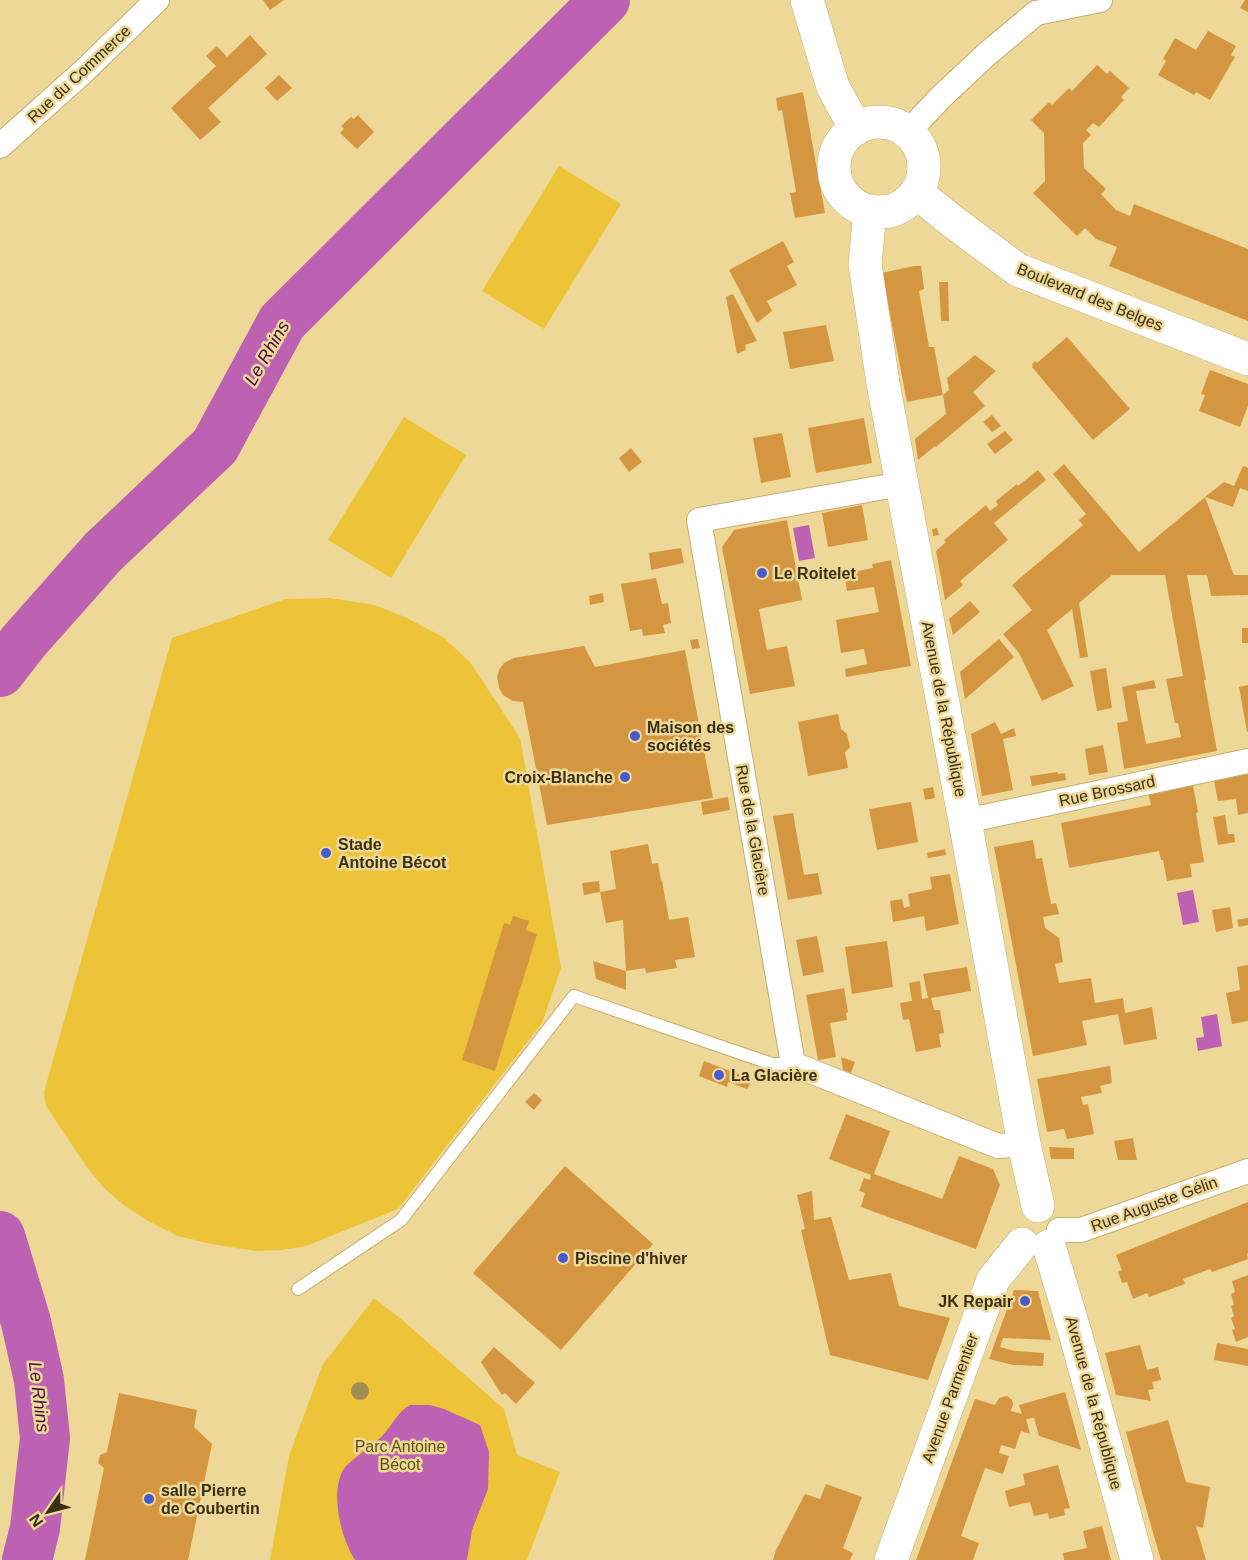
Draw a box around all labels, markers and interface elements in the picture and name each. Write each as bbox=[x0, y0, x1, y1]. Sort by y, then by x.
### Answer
street label: Rue du Commerce bbox=[24, 22, 134, 126]
street label: Boulevard des Belges bbox=[1015, 260, 1165, 334]
water label: Le Rhins bbox=[241, 317, 293, 389]
place label: Le Roitelet bbox=[774, 565, 856, 582]
marker: Le Roitelet bbox=[755, 566, 769, 580]
street label: Avenue de la République bbox=[919, 620, 969, 798]
place label: Maison des sociétés bbox=[647, 719, 734, 754]
marker: Maison des sociétés bbox=[628, 729, 642, 743]
street label: Rue de la Glacière bbox=[733, 763, 773, 897]
place label: Croix-Blanche bbox=[505, 769, 613, 786]
marker: Croix-Blanche bbox=[618, 770, 632, 784]
street label: Rue Brossard bbox=[1057, 773, 1157, 809]
place label: Stade Antoine Bécot bbox=[338, 836, 447, 871]
marker: Stade Antoine Bécot bbox=[319, 846, 333, 860]
place label: La Glacière bbox=[731, 1067, 817, 1084]
marker: La Glacière bbox=[712, 1068, 726, 1082]
street label: Rue Auguste Gélin bbox=[1088, 1173, 1220, 1235]
place label: Piscine d'hiver bbox=[575, 1250, 687, 1267]
marker: Piscine d'hiver bbox=[556, 1251, 570, 1265]
place label: JK Repair bbox=[938, 1293, 1013, 1310]
marker: JK Repair bbox=[1018, 1294, 1032, 1308]
street label: Avenue de la République bbox=[1063, 1315, 1125, 1492]
street label: Avenue Parmentier bbox=[919, 1330, 982, 1465]
water label: Le Rhins bbox=[25, 1361, 53, 1433]
park label: Parc Antoine Bécot bbox=[355, 1438, 445, 1473]
north arrow bbox=[18, 1482, 78, 1542]
place label: salle Pierre de Coubertin bbox=[161, 1482, 260, 1517]
marker: salle Pierre de Coubertin bbox=[142, 1492, 156, 1506]
text: N bbox=[26, 1511, 46, 1530]

